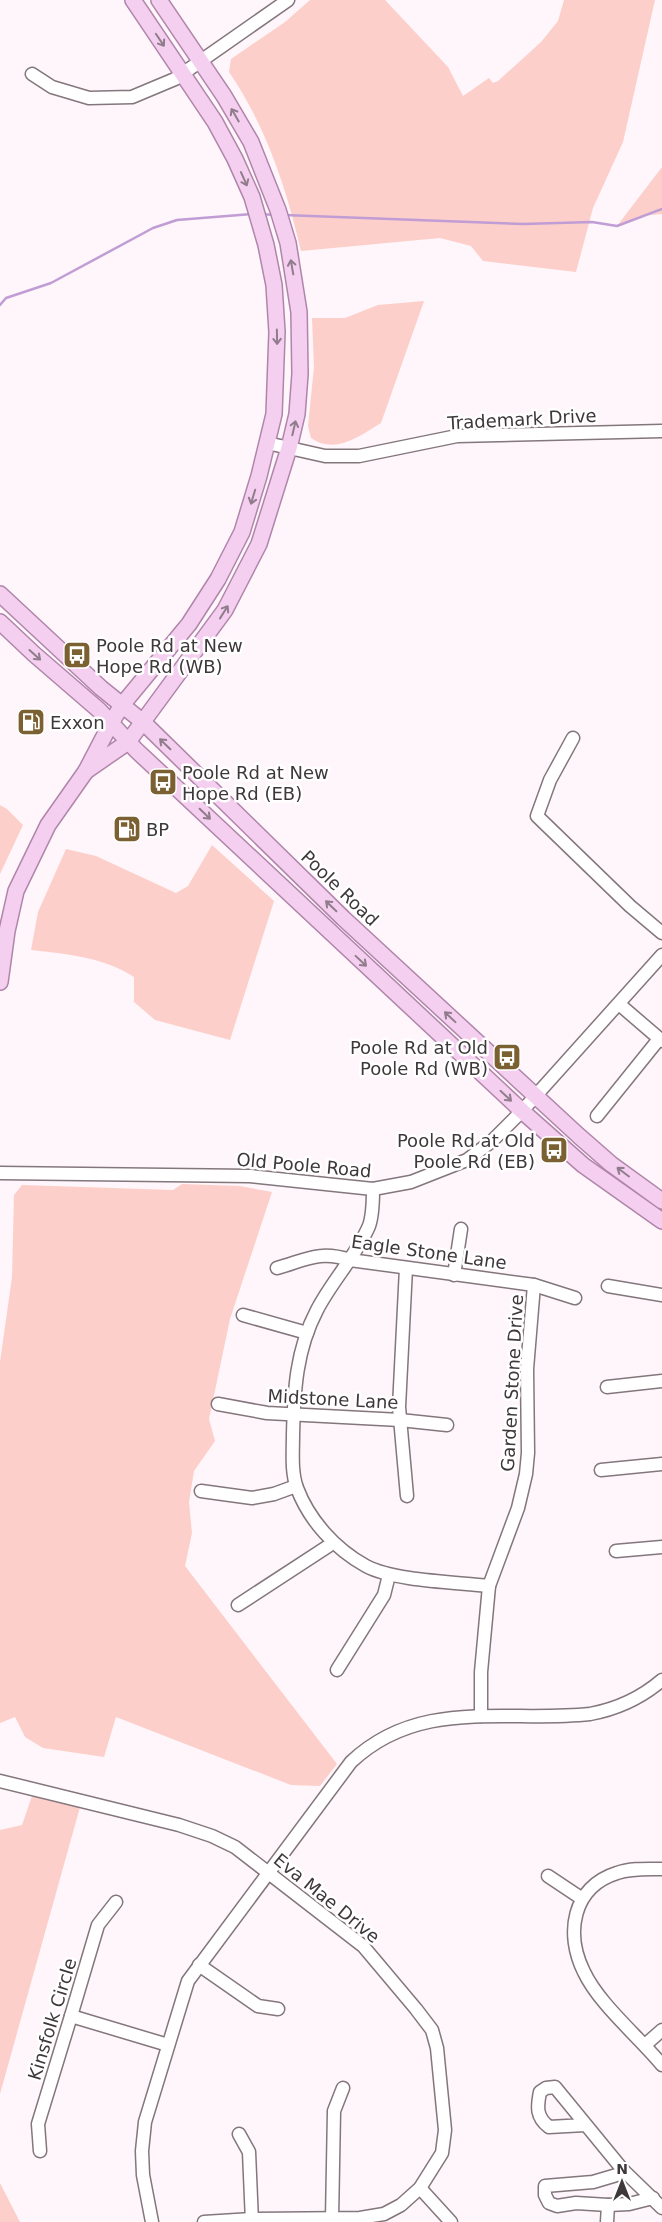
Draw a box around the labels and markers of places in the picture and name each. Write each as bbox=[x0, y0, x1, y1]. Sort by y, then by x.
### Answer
place label: Poole Rd at New Hope Rd (WB) bbox=[96, 635, 243, 677]
bus stop icon: Poole Rd at New Hope Rd (WB) bbox=[62, 640, 92, 670]
fuel station icon: Exxon bbox=[16, 707, 46, 737]
place label: Exxon bbox=[50, 712, 105, 733]
place label: Poole Rd at New Hope Rd (EB) bbox=[182, 762, 329, 804]
bus stop icon: Poole Rd at New Hope Rd (EB) bbox=[148, 767, 178, 797]
fuel station icon: BP bbox=[112, 814, 142, 844]
place label: BP bbox=[146, 819, 169, 840]
place label: Poole Rd at Old Poole Rd (WB) bbox=[350, 1037, 488, 1079]
bus stop icon: Poole Rd at Old Poole Rd (WB) bbox=[492, 1042, 522, 1072]
place label: Poole Rd at Old Poole Rd (EB) bbox=[397, 1130, 535, 1172]
bus stop icon: Poole Rd at Old Poole Rd (EB) bbox=[539, 1135, 569, 1165]

